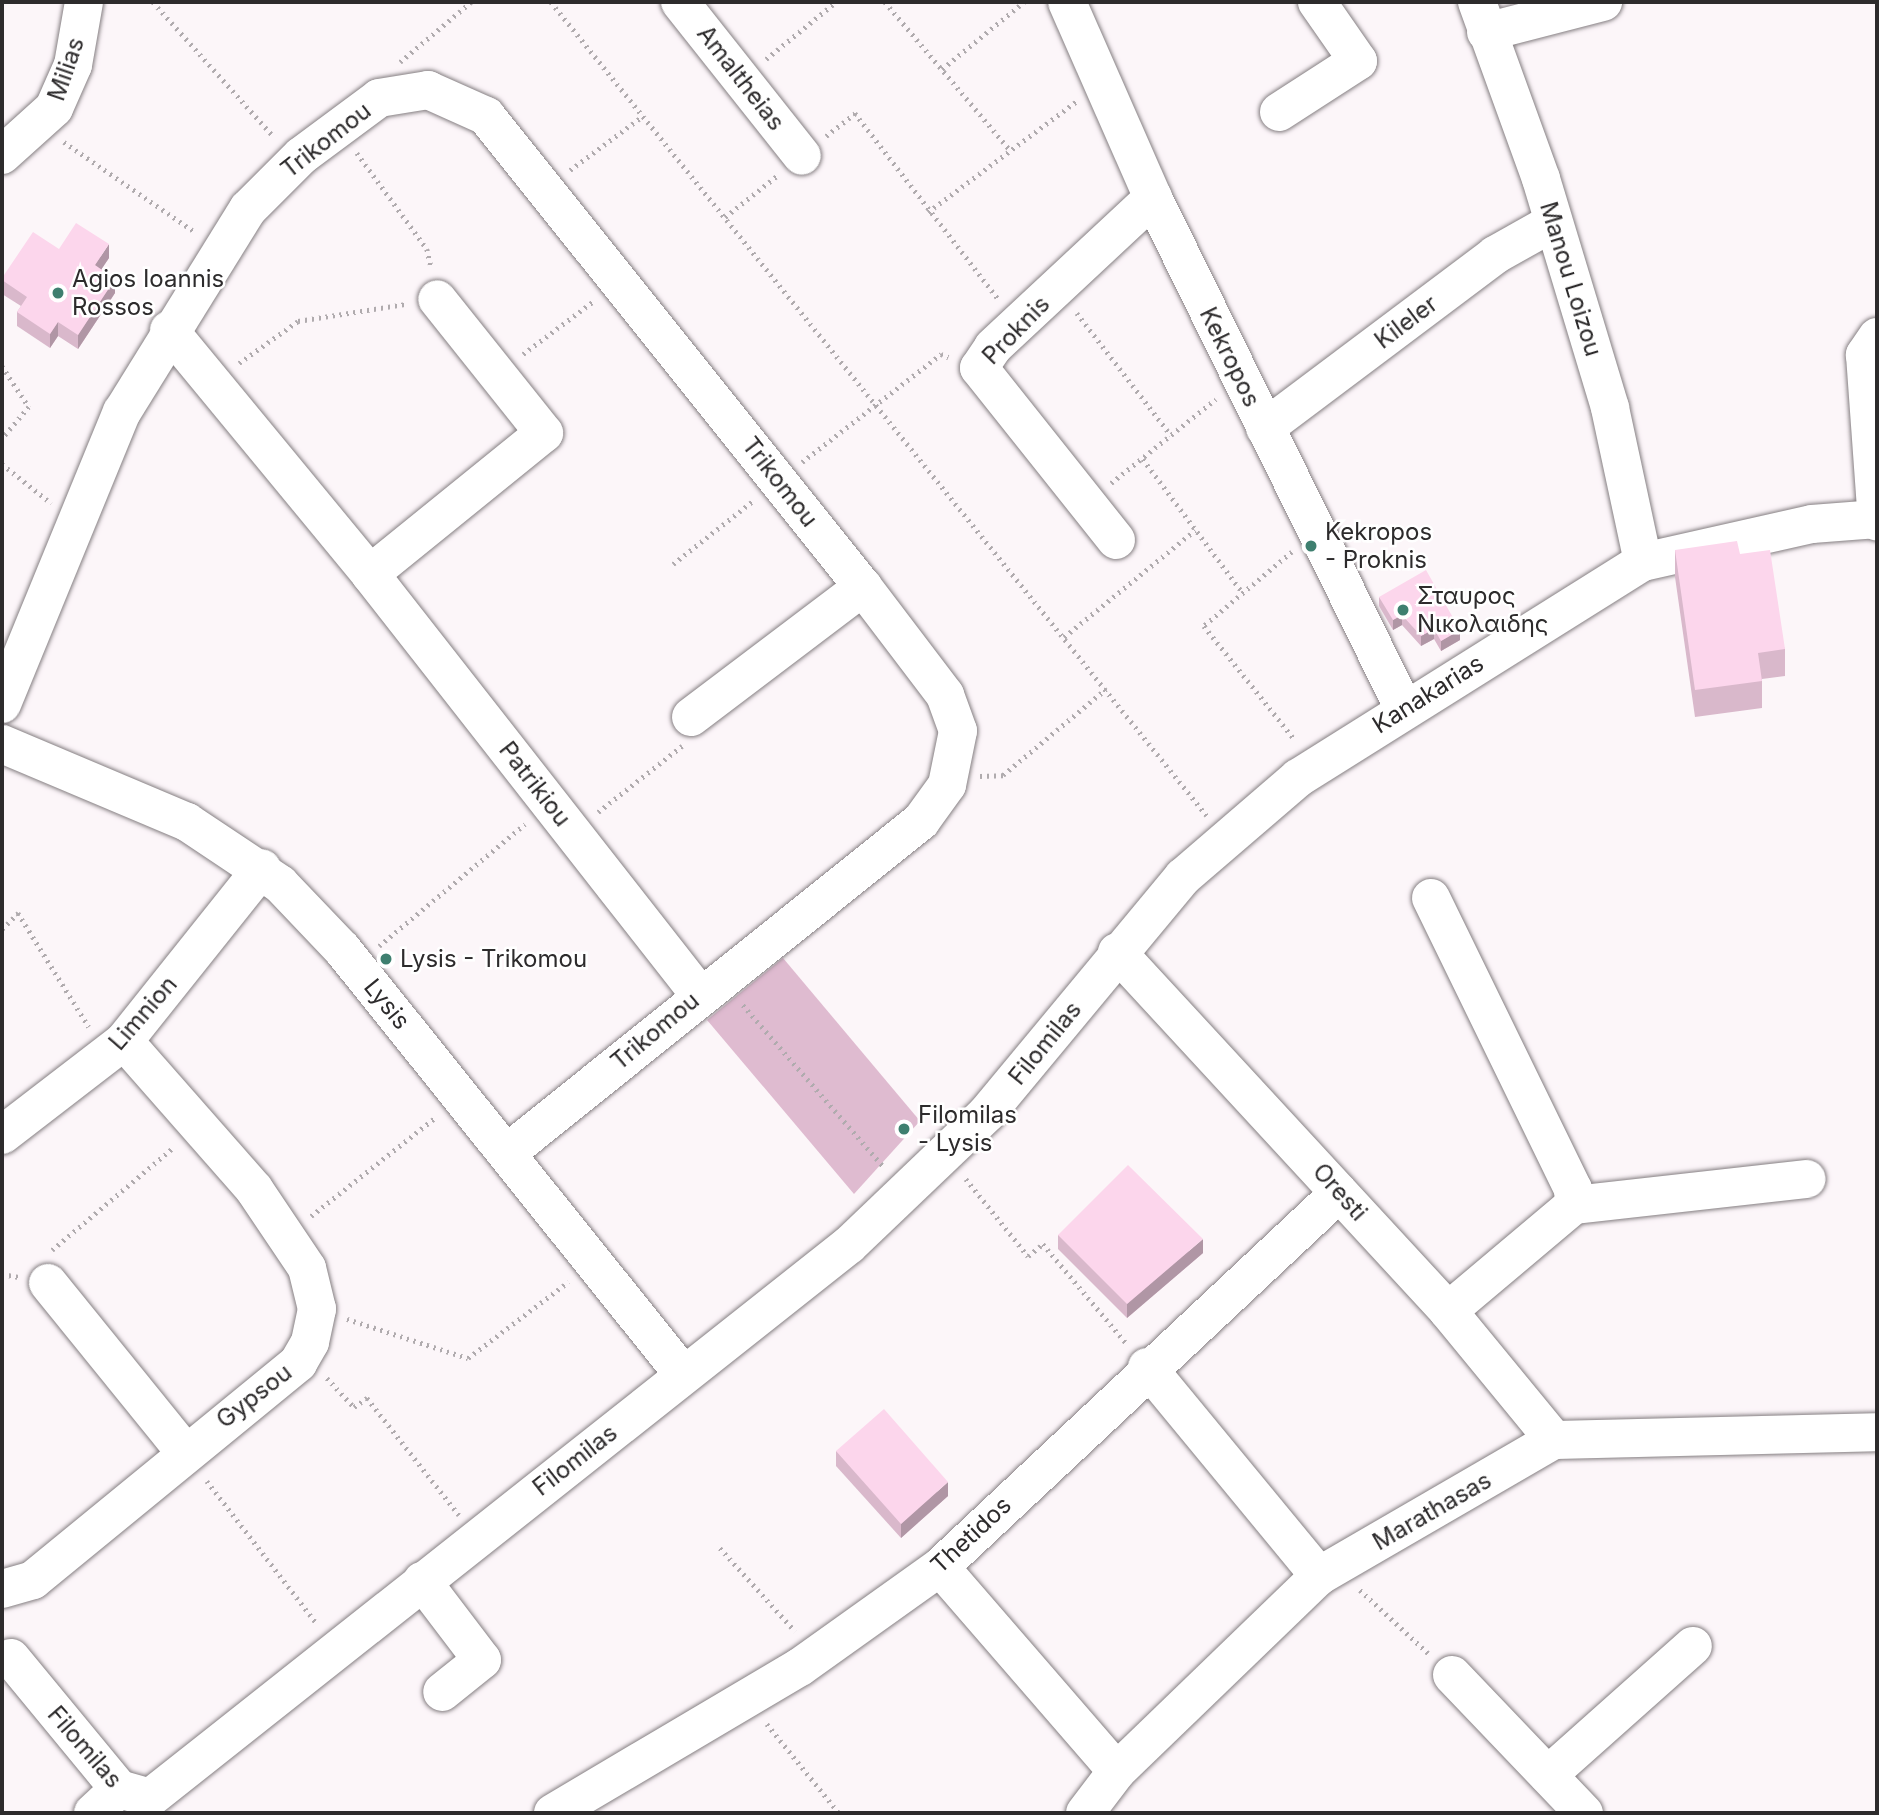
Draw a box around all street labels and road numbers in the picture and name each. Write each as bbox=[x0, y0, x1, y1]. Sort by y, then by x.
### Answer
street label: Amaltheias bbox=[691, 20, 791, 136]
street label: Milias bbox=[42, 33, 90, 105]
street label: Trikomou bbox=[275, 96, 377, 184]
street label: Manou Loizou bbox=[1534, 198, 1608, 360]
street label: Kileler bbox=[1369, 289, 1443, 355]
street label: Proknis bbox=[976, 290, 1056, 370]
street label: Kekropos bbox=[1194, 303, 1266, 411]
street label: Trikomou bbox=[736, 431, 824, 533]
street label: Kanakarias bbox=[1367, 649, 1489, 739]
street label: Patrikiou bbox=[493, 736, 577, 832]
street label: Limnion bbox=[103, 970, 183, 1056]
street label: Lysis bbox=[358, 973, 416, 1035]
street label: Trikomou bbox=[605, 986, 705, 1076]
street label: Filomilas bbox=[1003, 995, 1087, 1091]
street label: Oresti bbox=[1307, 1157, 1373, 1227]
street label: Gypsou bbox=[211, 1358, 297, 1434]
street label: Filomilas bbox=[527, 1418, 623, 1502]
street label: Marathasas bbox=[1368, 1466, 1496, 1556]
street label: Thetidos bbox=[925, 1491, 1017, 1579]
street label: Filomilas bbox=[42, 1700, 128, 1794]

